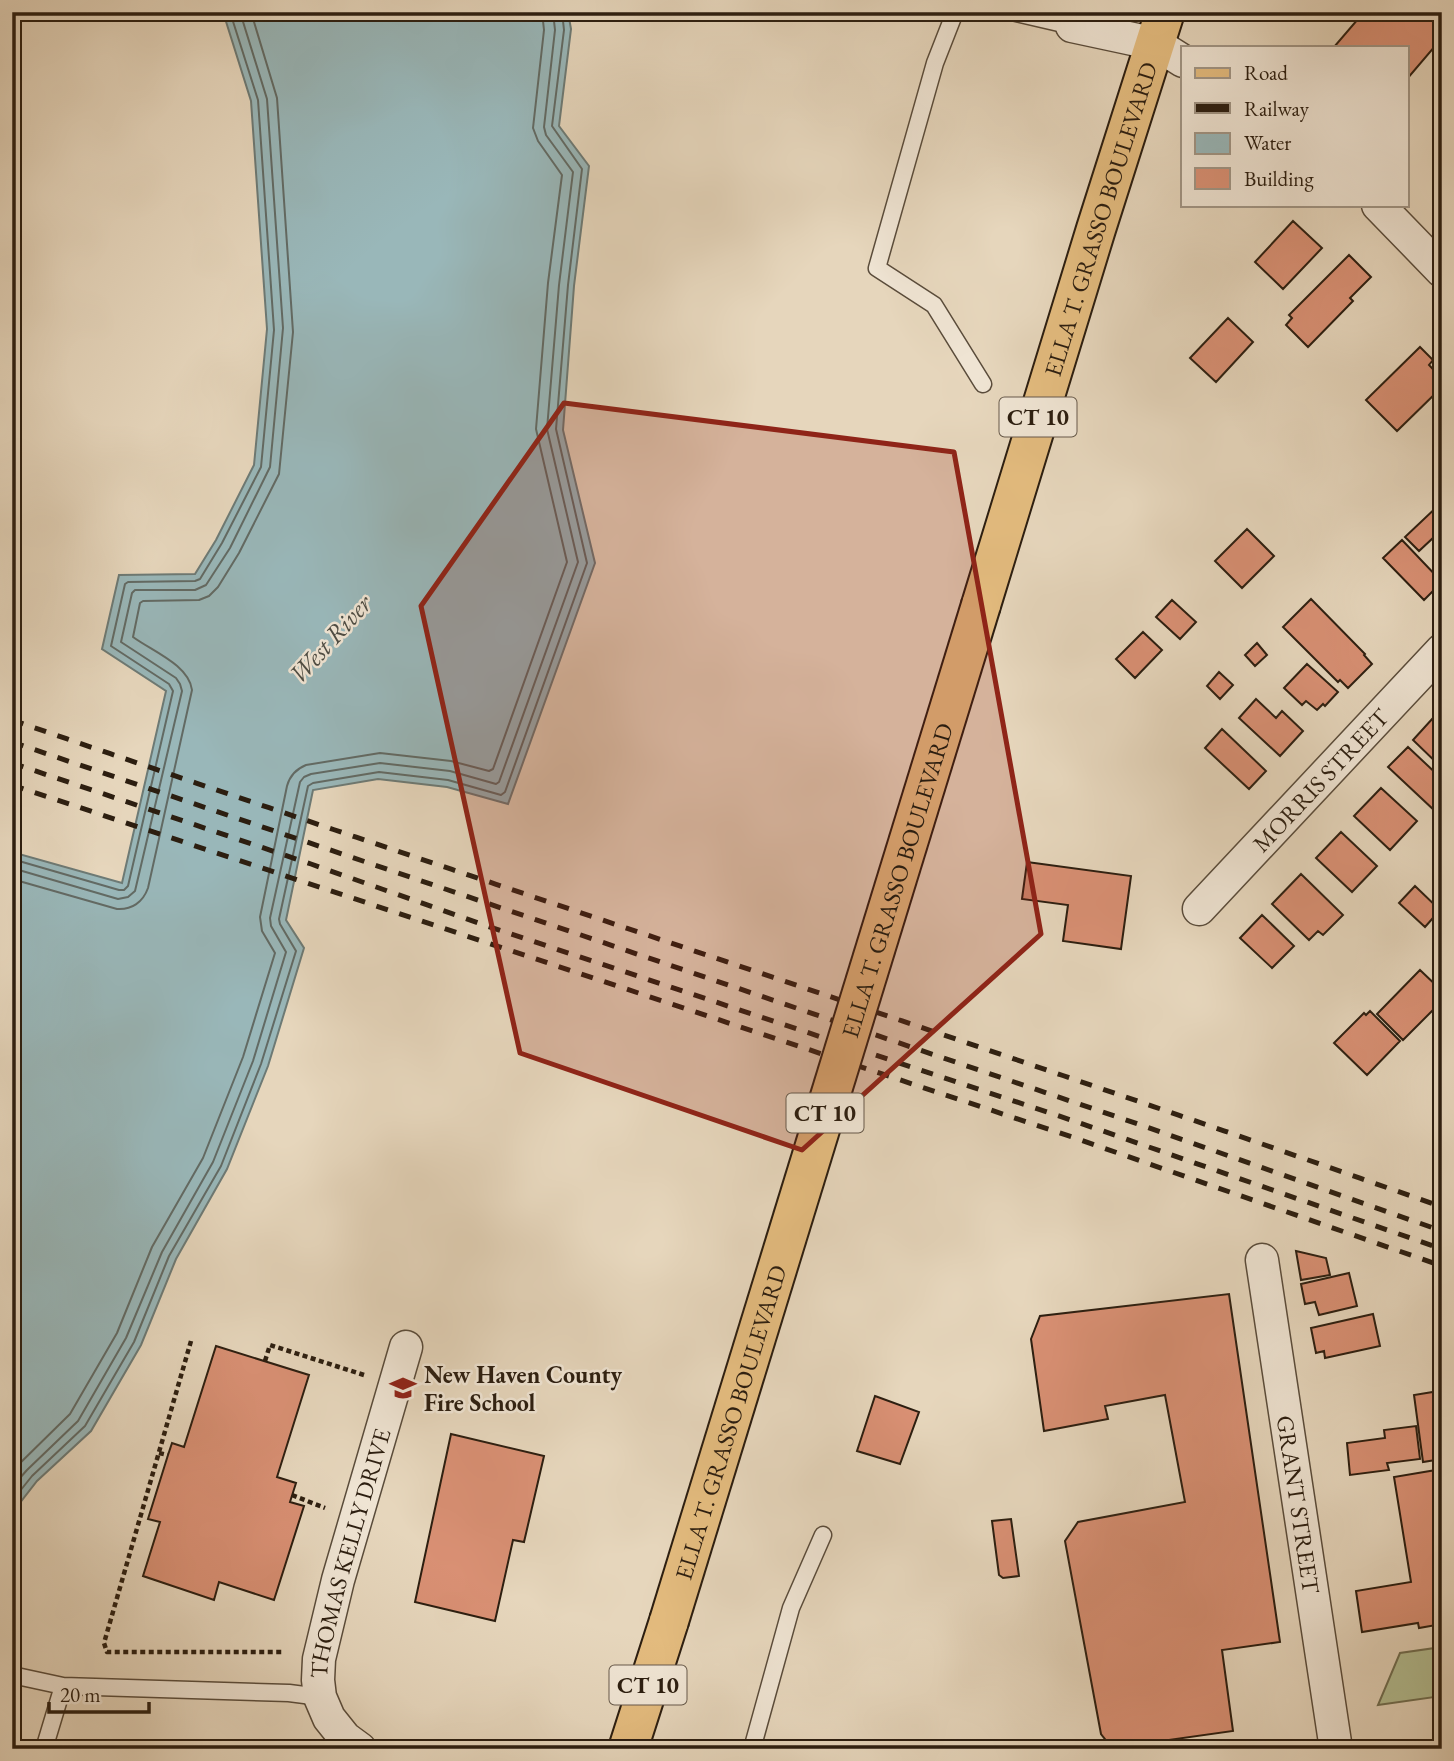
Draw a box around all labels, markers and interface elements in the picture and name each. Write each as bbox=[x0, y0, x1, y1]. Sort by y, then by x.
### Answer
legend bbox=[1181, 46, 1408, 206]
street label: ELLA T. GRASSO BOULEVARD bbox=[1036, 58, 1164, 380]
text: Road bbox=[1244, 59, 1288, 86]
text: Railway bbox=[1244, 95, 1310, 122]
text: Water bbox=[1244, 129, 1291, 156]
text: Building bbox=[1244, 165, 1314, 192]
road number: CT 10 bbox=[1000, 398, 1076, 436]
water label: West River bbox=[281, 586, 380, 691]
street label: MORRIS STREET bbox=[1245, 701, 1396, 858]
street label: ELLA T. GRASSO BOULEVARD bbox=[834, 719, 959, 1041]
road number: CT 10 bbox=[786, 1094, 864, 1132]
street label: ELLA T. GRASSO BOULEVARD bbox=[667, 1261, 793, 1583]
place label: New Haven County Fire School bbox=[424, 1359, 622, 1418]
school or university icon: New Haven County Fire School bbox=[388, 1373, 418, 1403]
street label: GRANT STREET bbox=[1270, 1413, 1328, 1596]
street label: THOMAS KELLY DRIVE bbox=[303, 1425, 397, 1679]
road number: CT 10 bbox=[610, 1666, 686, 1704]
scale bar bbox=[49, 1670, 149, 1714]
text: 20 m bbox=[60, 1681, 101, 1708]

